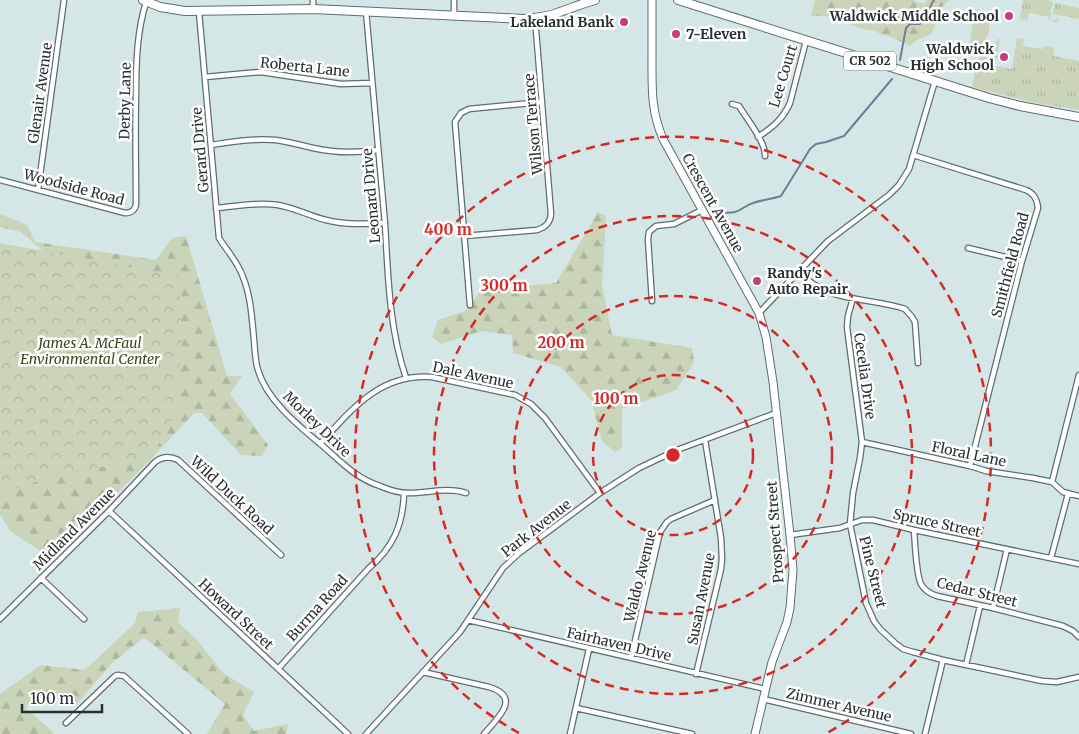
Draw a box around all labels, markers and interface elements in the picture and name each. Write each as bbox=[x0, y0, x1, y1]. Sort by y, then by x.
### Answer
place label: Waldwick Middle School bbox=[829, 7, 999, 25]
marker: Waldwick Middle School bbox=[1003, 10, 1015, 22]
place label: Lakeland Bank bbox=[510, 13, 615, 31]
marker: Lakeland Bank bbox=[618, 16, 630, 28]
place label: 7-Eleven bbox=[686, 25, 747, 43]
marker: 7-Eleven bbox=[670, 28, 682, 40]
place label: Waldwick High School bbox=[910, 40, 995, 74]
street label: Glenair Avenue bbox=[24, 41, 56, 145]
street label: Lee Court bbox=[765, 42, 801, 110]
road number: CR 502 bbox=[844, 51, 896, 70]
marker: Waldwick High School bbox=[998, 51, 1010, 63]
street label: Roberta Lane bbox=[259, 53, 351, 81]
street label: Derby Lane bbox=[115, 62, 135, 140]
street label: Wilson Terrace bbox=[520, 73, 546, 176]
street label: Gerard Drive bbox=[187, 107, 213, 193]
street label: Leonard Drive bbox=[358, 148, 384, 244]
street label: Crescent Avenue bbox=[678, 150, 748, 256]
street label: Woodside Road bbox=[21, 165, 127, 209]
street label: Smithfield Road bbox=[987, 210, 1033, 320]
text: 400 m bbox=[424, 220, 472, 239]
place label: Randy's Auto Repair bbox=[766, 264, 849, 298]
marker: Randy's Auto Repair bbox=[751, 275, 763, 287]
text: 300 m bbox=[480, 276, 528, 295]
street label: Cecelia Drive bbox=[850, 332, 880, 420]
text: 200 m bbox=[537, 333, 585, 352]
park label: James A. McFaul Environmental Center bbox=[20, 334, 160, 368]
street label: Dale Avenue bbox=[431, 358, 515, 392]
street label: Morley Drive bbox=[279, 387, 355, 461]
text: 100 m bbox=[594, 389, 638, 408]
street label: Floral Lane bbox=[930, 437, 1008, 471]
centre of rings bbox=[664, 446, 682, 464]
street label: Wild Duck Road bbox=[186, 451, 278, 538]
street label: Prospect Street bbox=[762, 480, 788, 584]
street label: Midland Avenue bbox=[29, 484, 119, 574]
street label: Park Avenue bbox=[498, 495, 574, 561]
street label: Spruce Street bbox=[891, 505, 983, 541]
street label: Waldo Avenue bbox=[620, 528, 660, 625]
street label: Pine Street bbox=[855, 534, 891, 610]
street label: Susan Avenue bbox=[683, 552, 719, 646]
street label: Burma Road bbox=[283, 571, 352, 645]
street label: Cedar Street bbox=[935, 573, 1020, 611]
street label: Howard Street bbox=[195, 575, 278, 654]
street label: Fairhaven Drive bbox=[565, 623, 673, 665]
scale bar bbox=[22, 682, 102, 714]
street label: Zimmer Avenue bbox=[785, 684, 893, 726]
text: 100 m bbox=[30, 689, 74, 708]

